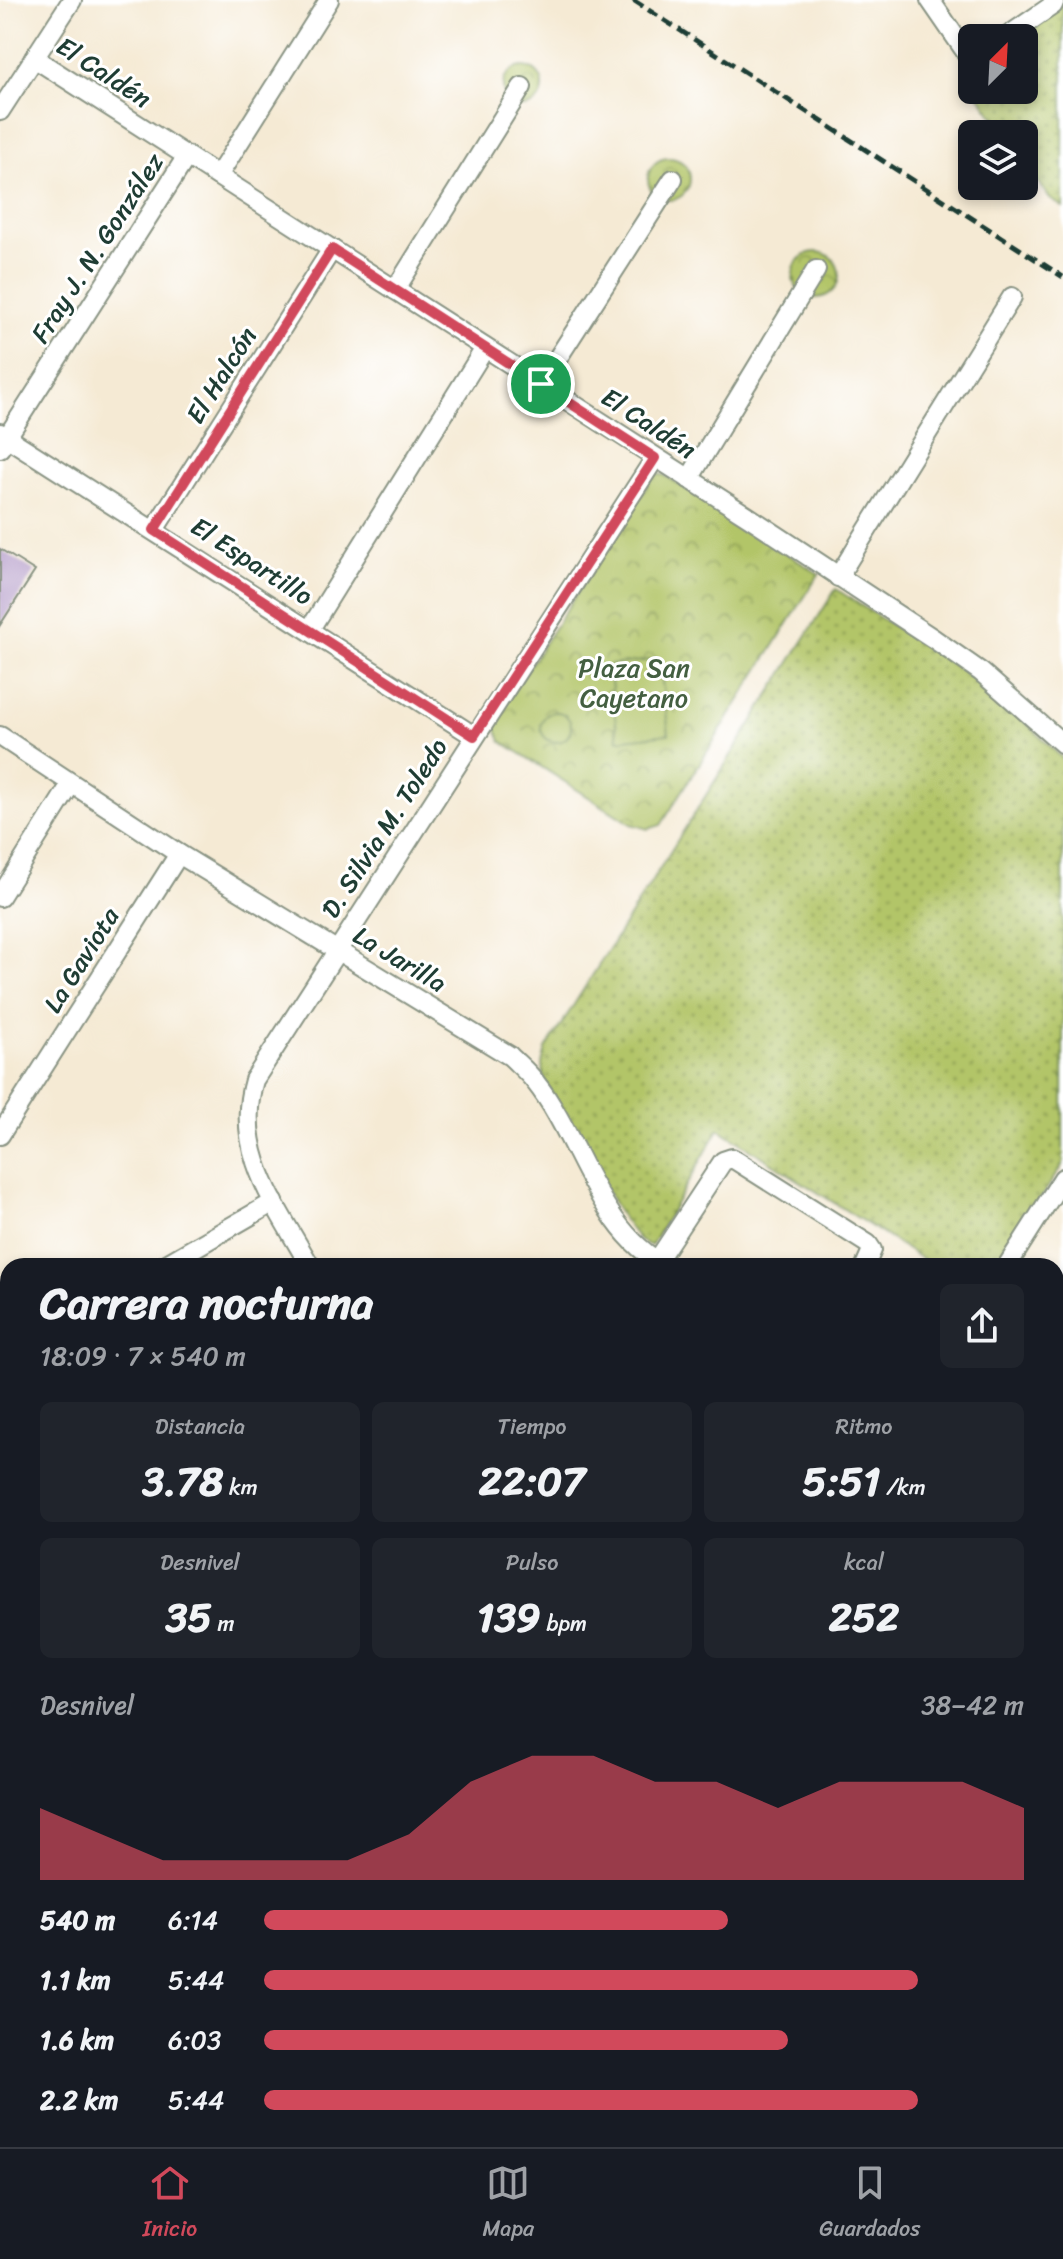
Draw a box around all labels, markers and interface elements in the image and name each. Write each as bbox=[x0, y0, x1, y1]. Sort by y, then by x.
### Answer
street label: El Caldén bbox=[47, 24, 161, 120]
north arrow bbox=[958, 24, 1038, 104]
map controls bbox=[958, 24, 1038, 200]
button: layers bbox=[958, 120, 1038, 200]
street label: Fray J. N. González bbox=[18, 143, 176, 353]
street label: El Halcón bbox=[173, 317, 269, 433]
pin bbox=[507, 350, 575, 418]
icon: arrive bbox=[519, 362, 563, 406]
street label: El Caldén bbox=[592, 375, 706, 471]
street label: El Espartillo bbox=[181, 504, 323, 618]
park label: Plaza San Cayetano bbox=[578, 645, 690, 721]
street label: D. Silvia M. Toledo bbox=[308, 728, 460, 928]
street label: La Gaviota bbox=[30, 897, 132, 1022]
street label: La Jarilla bbox=[344, 913, 456, 1005]
text: Carrera nocturna bbox=[40, 1264, 373, 1342]
button: share bbox=[940, 1284, 1024, 1368]
text: 18:09 · 7 × 540 m bbox=[40, 1333, 246, 1379]
text: Distancia bbox=[155, 1407, 245, 1446]
text: Tiempo bbox=[497, 1407, 567, 1446]
text: Ritmo bbox=[835, 1407, 893, 1446]
text: 3.78 bbox=[142, 1446, 223, 1517]
text: 22:07 bbox=[479, 1446, 585, 1517]
text: 5:51 bbox=[802, 1446, 880, 1517]
text: km bbox=[223, 1468, 258, 1507]
text: /km bbox=[880, 1468, 926, 1507]
text: Desnivel bbox=[160, 1543, 240, 1582]
text: Pulso bbox=[506, 1543, 558, 1582]
text: kcal bbox=[844, 1543, 884, 1582]
text: 35 bbox=[165, 1582, 212, 1653]
text: 139 bbox=[477, 1582, 541, 1653]
text: 252 bbox=[829, 1582, 899, 1653]
text: m bbox=[212, 1604, 235, 1643]
text: bpm bbox=[541, 1604, 587, 1643]
text: Desnivel bbox=[40, 1682, 134, 1728]
text: 38–42 m bbox=[921, 1682, 1024, 1728]
text: 540 m bbox=[40, 1897, 115, 1943]
text: 6:14 bbox=[168, 1897, 218, 1943]
text: 1.1 km bbox=[40, 1957, 111, 2003]
text: 5:44 bbox=[168, 1957, 224, 2003]
text: 1.6 km bbox=[40, 2017, 114, 2063]
text: 6:03 bbox=[168, 2017, 221, 2063]
text: 2.2 km bbox=[40, 2077, 118, 2123]
text: 5:44 bbox=[168, 2077, 224, 2123]
tab: Inicio bbox=[143, 2161, 197, 2248]
tab: Mapa bbox=[482, 2161, 534, 2248]
tab: Guardados bbox=[819, 2161, 920, 2248]

